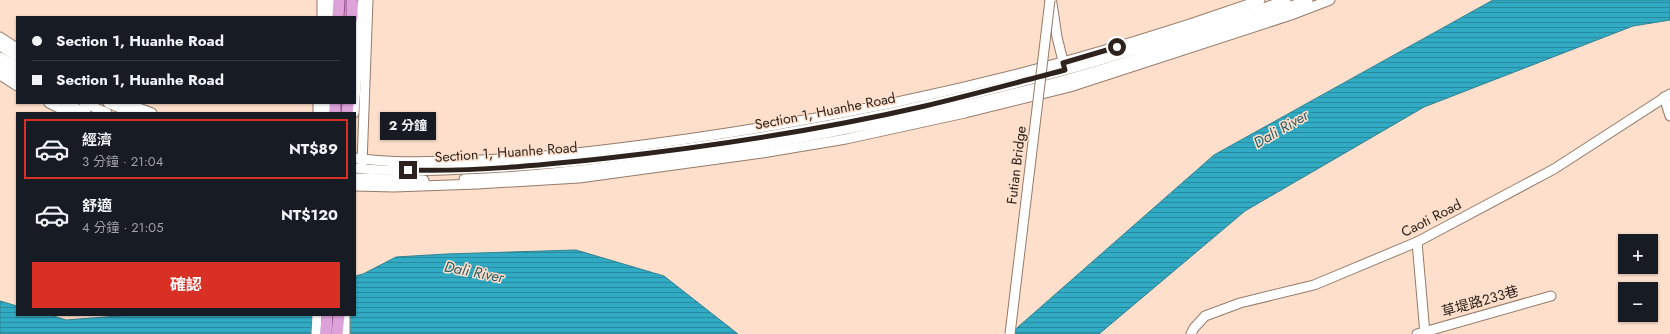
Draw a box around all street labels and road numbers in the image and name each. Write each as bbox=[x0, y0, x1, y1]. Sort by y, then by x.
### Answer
street label: Section 1, Huanhe Road bbox=[753, 88, 897, 134]
street label: Futian Bridge bbox=[1001, 125, 1031, 205]
street label: Section 1, Huanhe Road bbox=[434, 137, 578, 167]
street label: Caoti Road bbox=[1397, 194, 1465, 242]
street label: 草堤路233巷 bbox=[1439, 280, 1521, 322]

